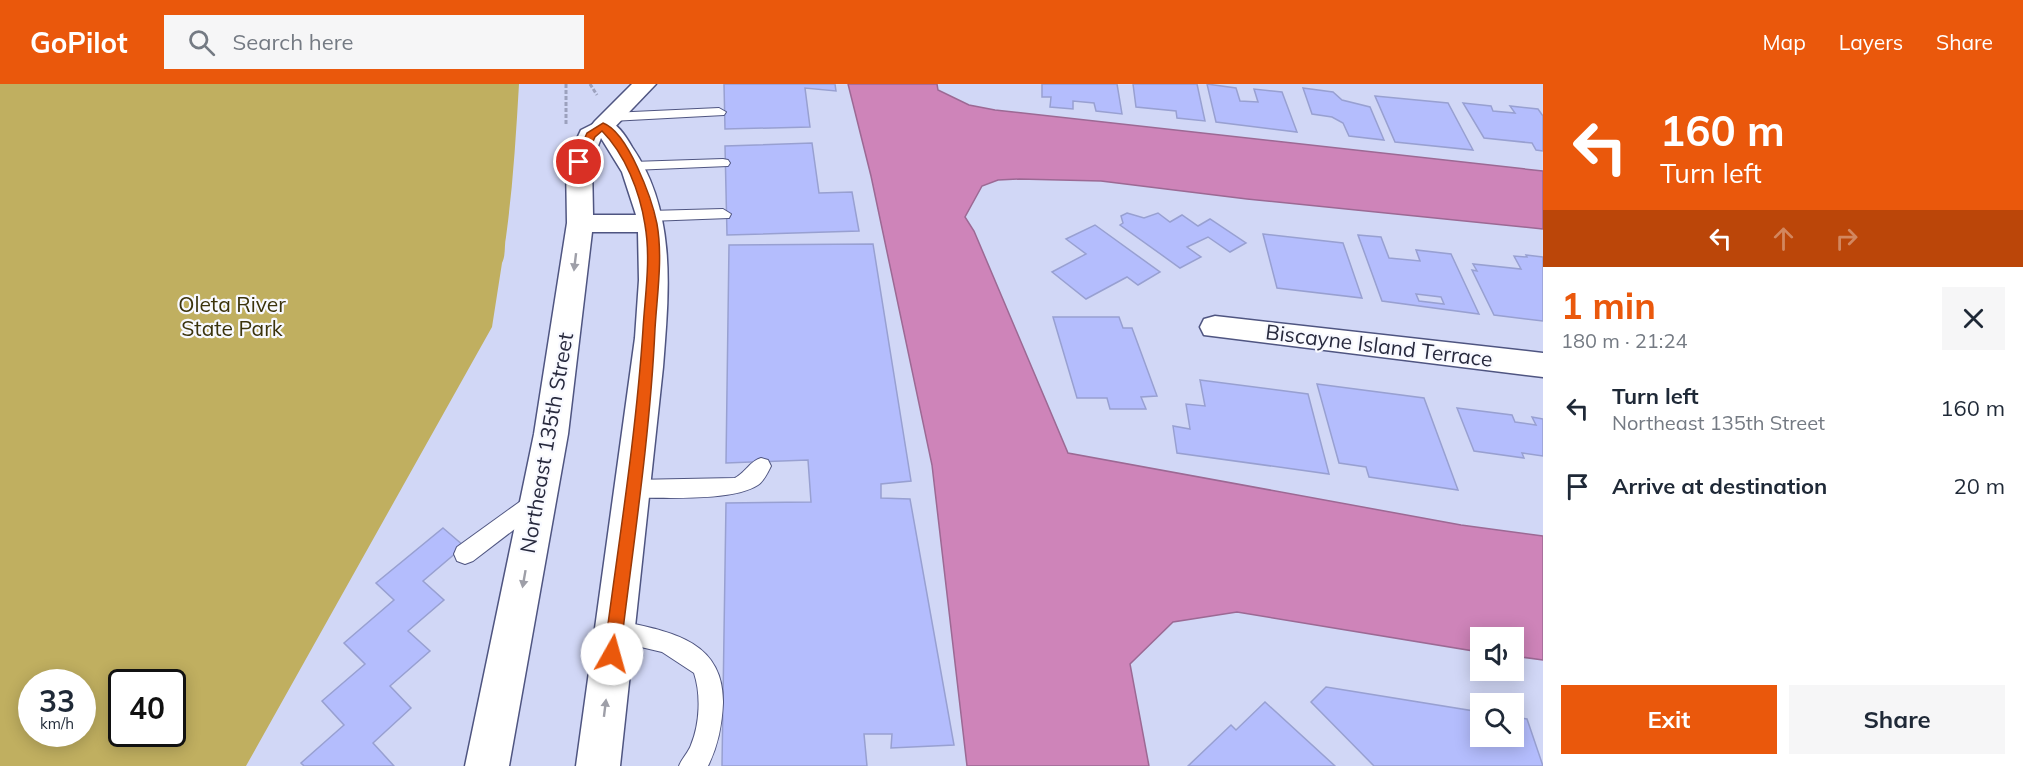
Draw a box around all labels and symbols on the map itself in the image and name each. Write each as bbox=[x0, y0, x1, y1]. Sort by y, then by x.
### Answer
pin bbox=[553, 136, 604, 187]
one-way arrow bbox=[571, 253, 580, 272]
park label: Oleta River State Park bbox=[178, 291, 286, 341]
street label: Biscayne Island Terrace bbox=[1264, 318, 1494, 372]
street label: Northeast 135th Street bbox=[514, 330, 578, 555]
one-way arrow bbox=[519, 570, 528, 589]
position arrow bbox=[580, 622, 644, 686]
speed limit sign: 40 bbox=[108, 669, 186, 747]
one-way arrow bbox=[601, 698, 610, 717]

